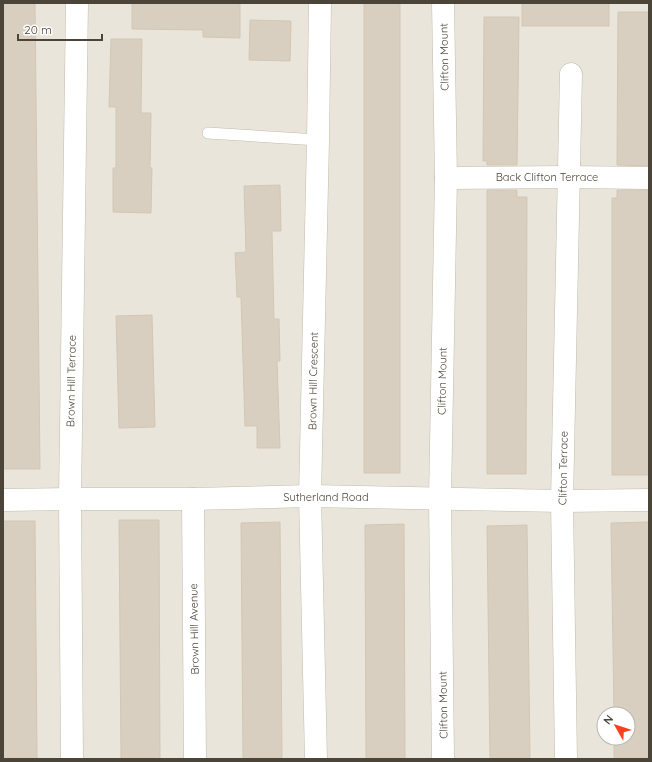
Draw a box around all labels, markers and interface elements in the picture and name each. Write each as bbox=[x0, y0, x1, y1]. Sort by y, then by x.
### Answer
scale bar bbox=[18, 16, 102, 42]
text: 20 m bbox=[24, 22, 52, 37]
street label: Clifton Mount bbox=[436, 23, 452, 91]
street label: Back Clifton Terrace bbox=[496, 170, 598, 184]
street label: Brown Hill Crescent bbox=[305, 331, 321, 430]
street label: Brown Hill Terrace bbox=[63, 335, 79, 427]
street label: Clifton Mount bbox=[434, 347, 450, 415]
street label: Clifton Terrace bbox=[555, 431, 571, 505]
street label: Sutherland Road bbox=[283, 490, 369, 504]
street label: Brown Hill Avenue bbox=[186, 583, 202, 675]
street label: Clifton Mount bbox=[435, 671, 451, 739]
north arrow bbox=[596, 706, 636, 746]
text: N bbox=[600, 712, 616, 727]

